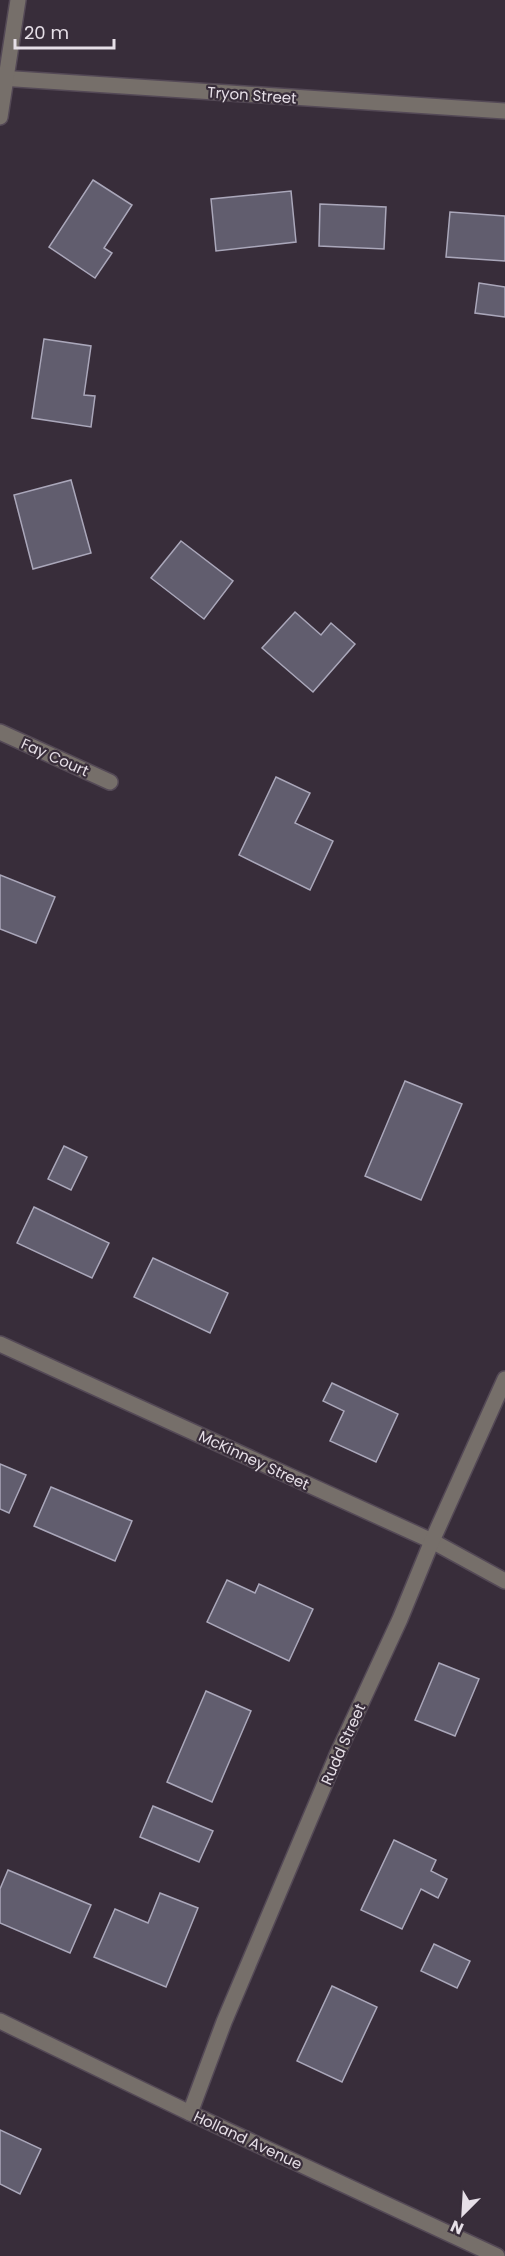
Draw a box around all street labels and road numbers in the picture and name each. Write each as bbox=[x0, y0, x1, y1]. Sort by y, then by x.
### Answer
street label: Tryon Street bbox=[207, 81, 297, 109]
street label: Fay Court bbox=[18, 733, 92, 781]
street label: McKinney Street bbox=[195, 1425, 313, 1495]
street label: Rudd Street bbox=[316, 1700, 370, 1788]
street label: Holland Avenue bbox=[190, 2106, 306, 2174]

